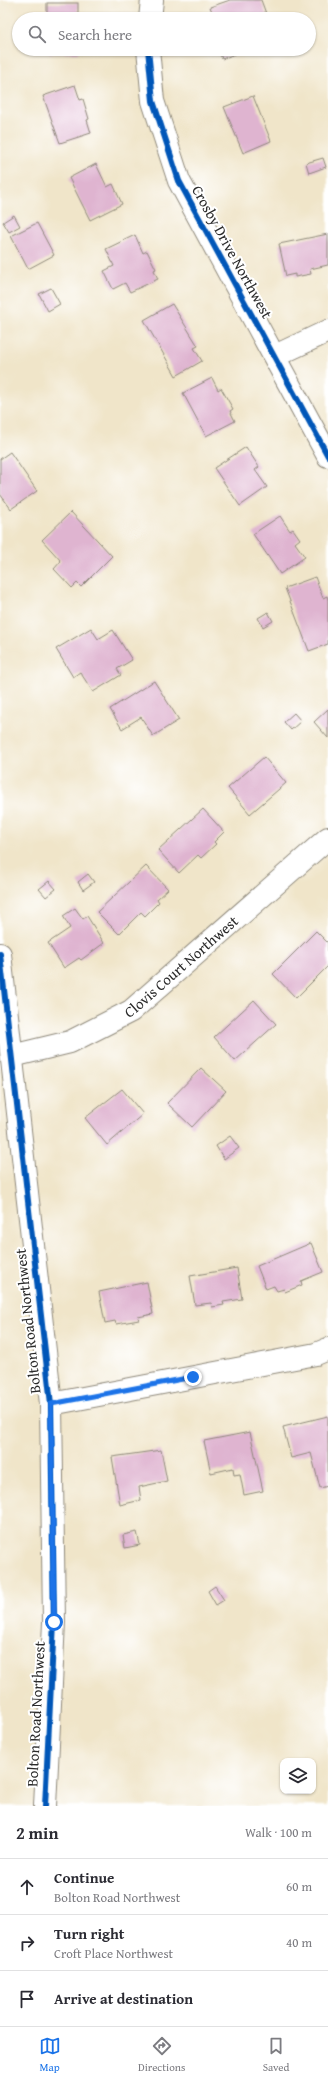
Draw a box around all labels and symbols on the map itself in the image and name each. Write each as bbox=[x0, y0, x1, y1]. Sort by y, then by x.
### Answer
street label: Crosby Drive Northwest bbox=[187, 181, 278, 323]
street label: Clovis Court Northwest bbox=[121, 910, 243, 1023]
street label: Bolton Road Northwest bbox=[9, 1247, 46, 1395]
route end bbox=[184, 1368, 202, 1386]
route start bbox=[45, 1613, 63, 1631]
street label: Bolton Road Northwest bbox=[21, 1640, 50, 1787]

